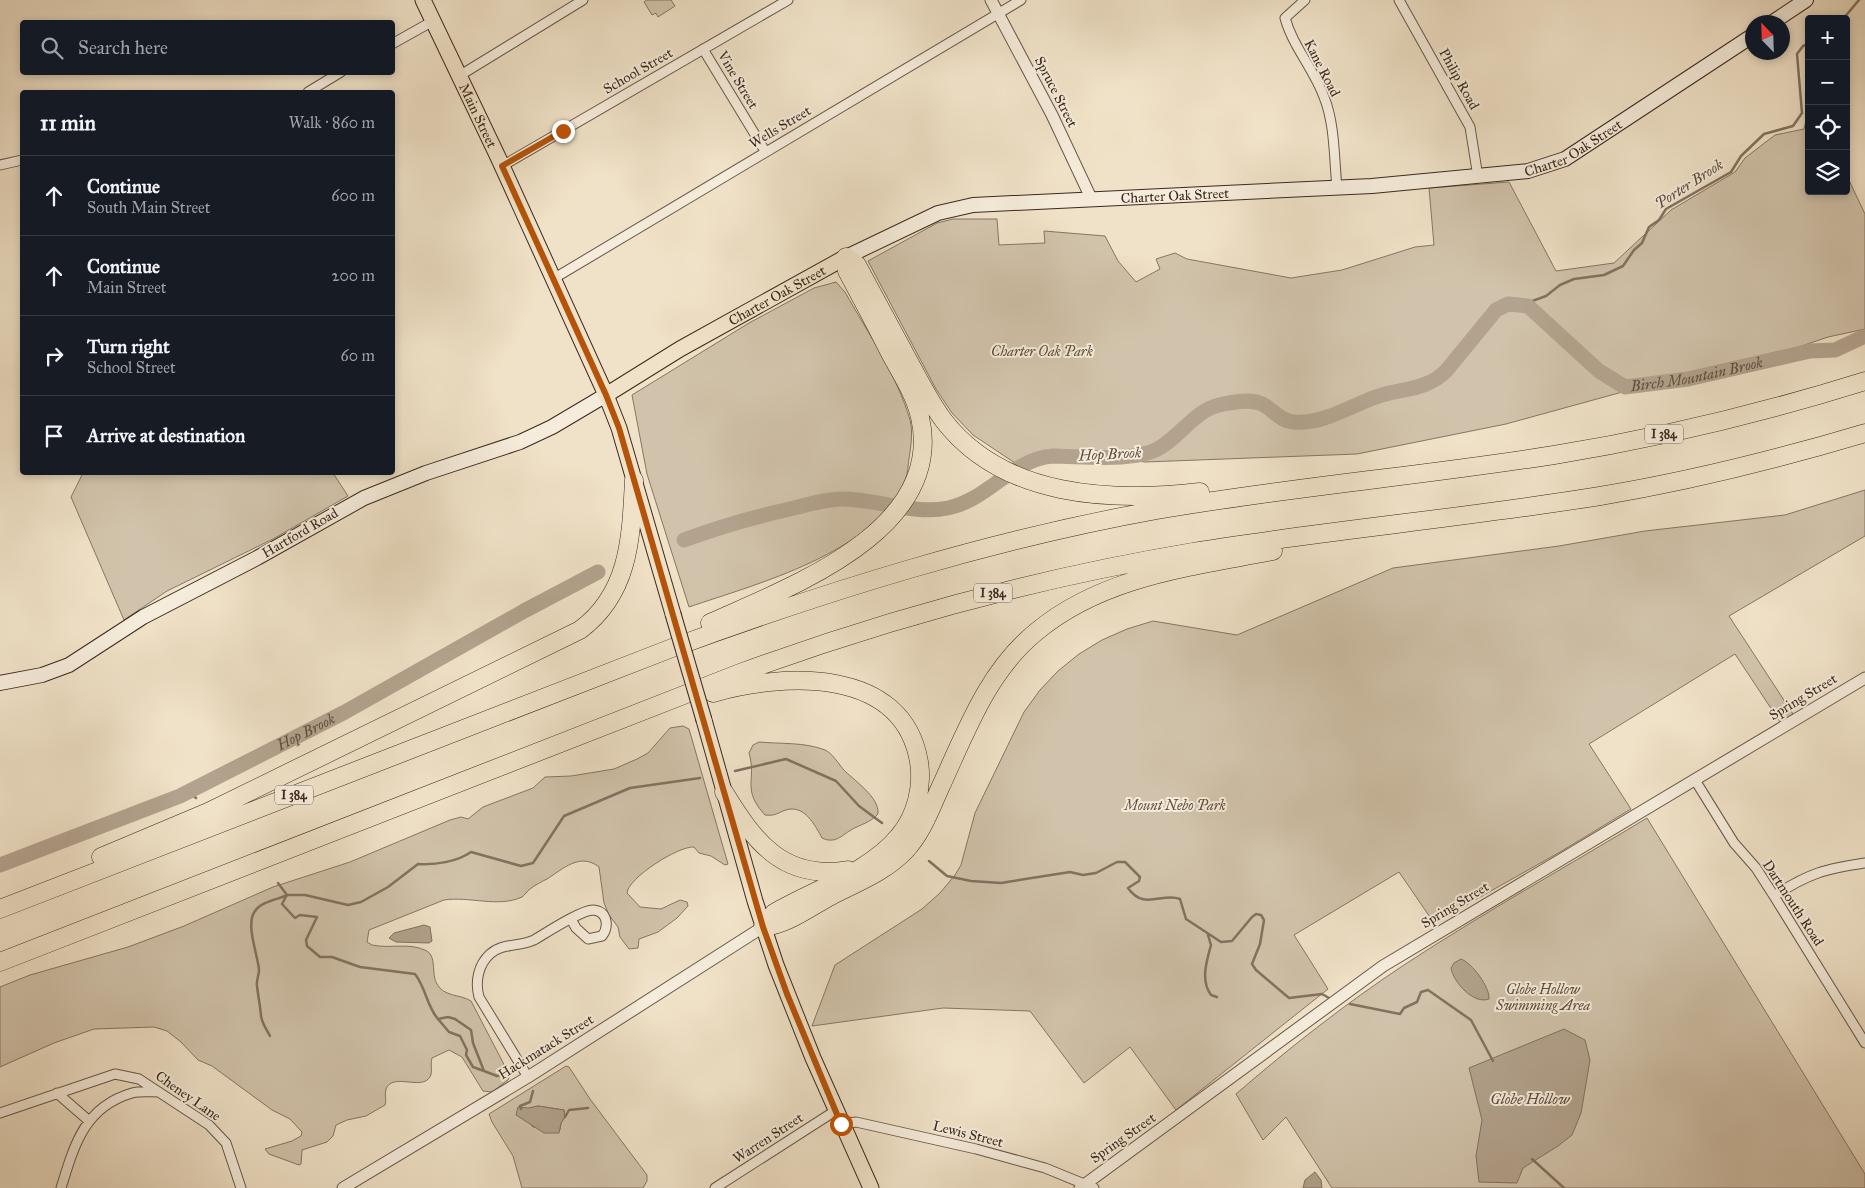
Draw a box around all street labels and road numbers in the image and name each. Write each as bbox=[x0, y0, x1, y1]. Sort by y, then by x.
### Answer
street label: Kane Road bbox=[1300, 36, 1344, 100]
street label: School Street bbox=[600, 44, 676, 98]
street label: Philip Road bbox=[1435, 46, 1483, 112]
street label: Vine Street bbox=[714, 47, 762, 112]
street label: Spruce Street bbox=[1031, 54, 1081, 130]
street label: Main Street bbox=[455, 80, 501, 151]
street label: Wells Street bbox=[746, 102, 814, 152]
street label: Charter Oak Street bbox=[1522, 115, 1625, 180]
street label: Charter Oak Street bbox=[1120, 184, 1230, 206]
street label: Charter Oak Street bbox=[725, 261, 829, 329]
road number: I 384 bbox=[1645, 424, 1683, 444]
street label: Hartford Road bbox=[259, 504, 341, 562]
road number: I 384 bbox=[974, 584, 1012, 602]
street label: Spring Street bbox=[1766, 670, 1840, 724]
road number: I 384 bbox=[275, 786, 313, 804]
street label: Dartmouth Road bbox=[1759, 857, 1827, 949]
street label: Spring Street bbox=[1418, 878, 1492, 932]
street label: Hackmatack Street bbox=[495, 1011, 597, 1083]
street label: Cheney Lane bbox=[152, 1067, 224, 1125]
street label: Warren Street bbox=[730, 1109, 806, 1167]
street label: Spring Street bbox=[1087, 1109, 1159, 1167]
street label: Lewis Street bbox=[931, 1117, 1005, 1151]

